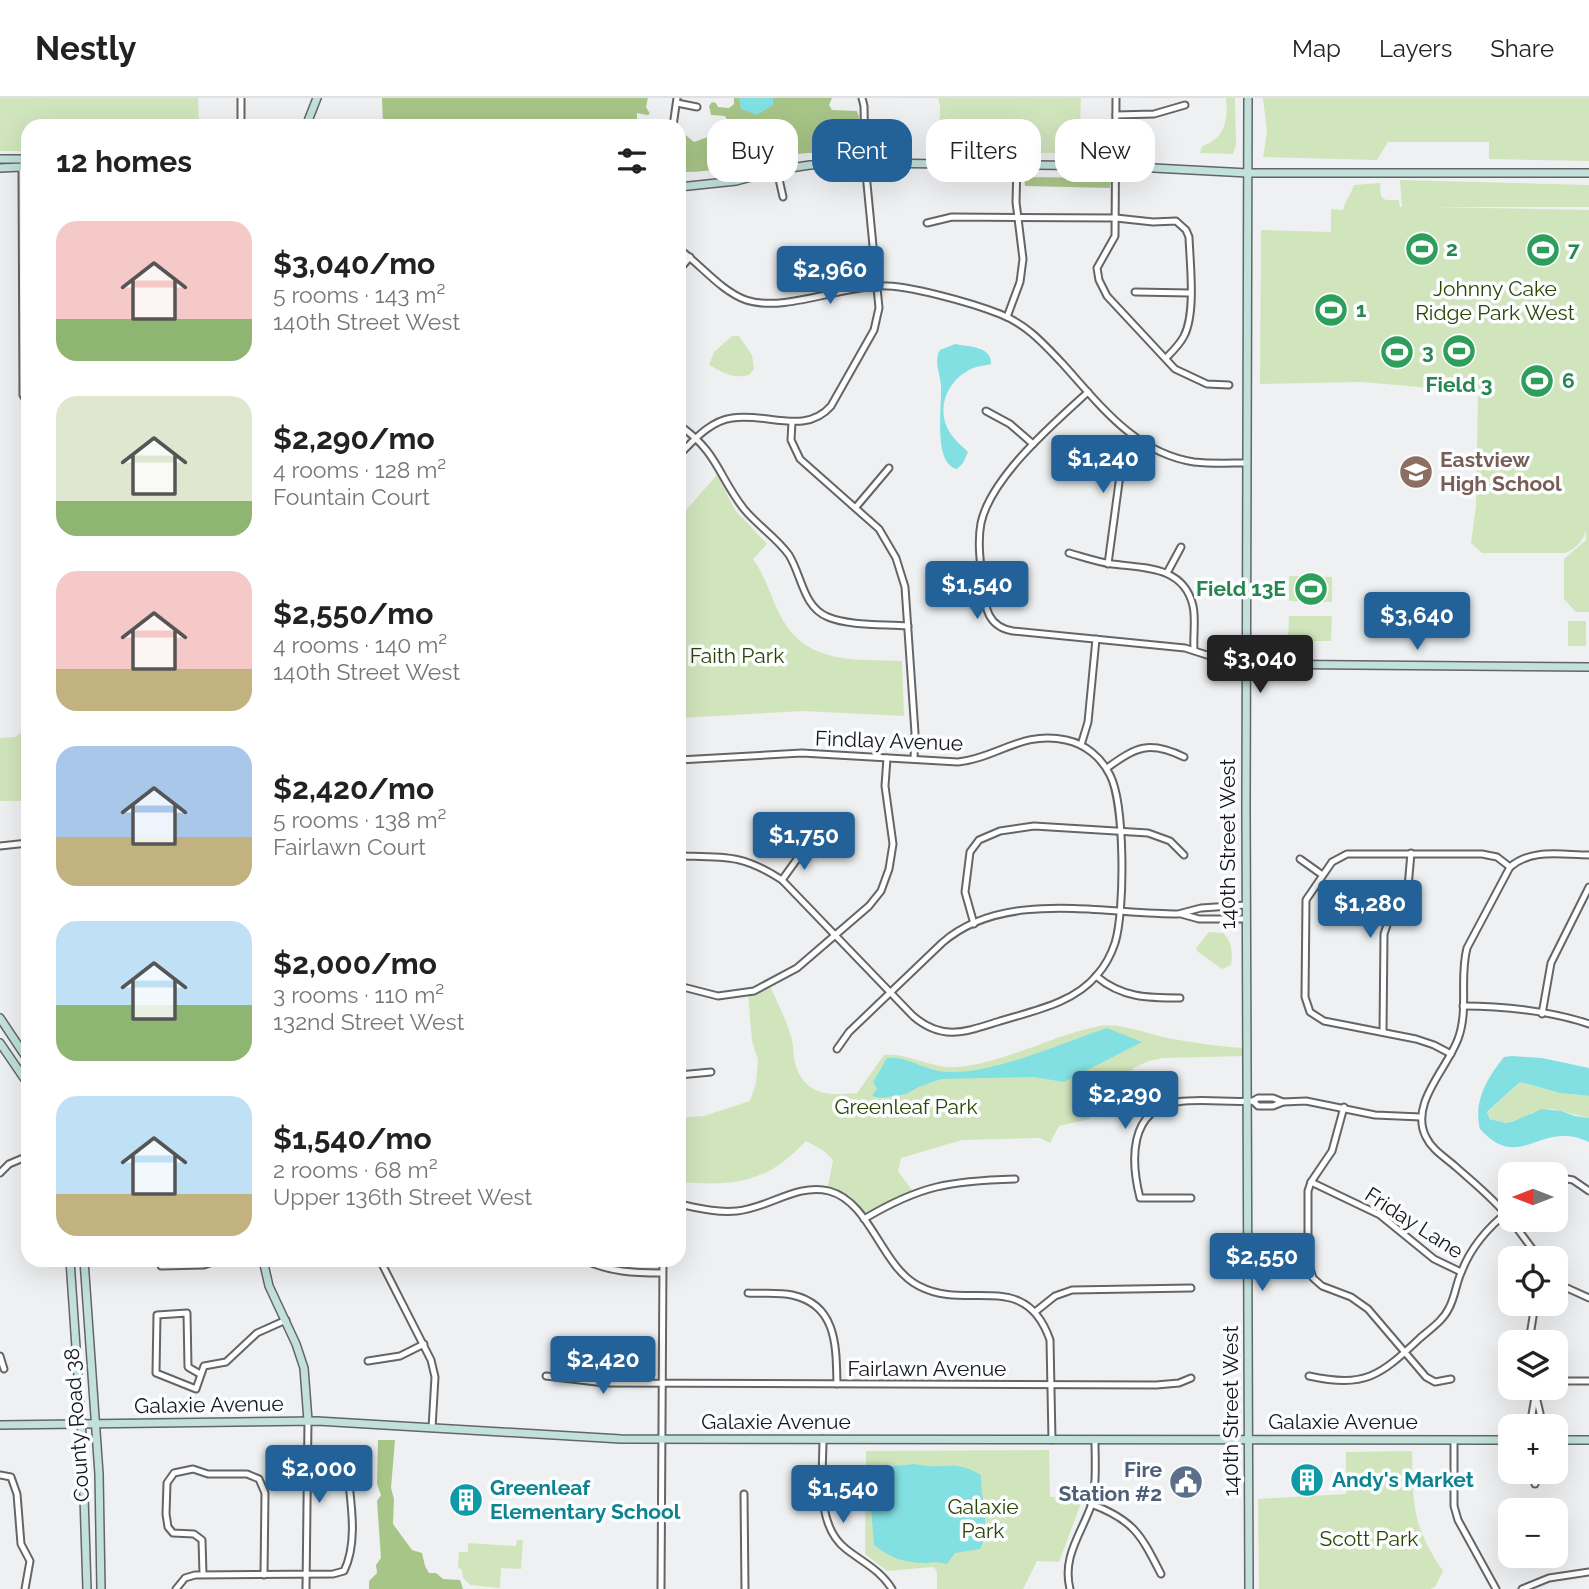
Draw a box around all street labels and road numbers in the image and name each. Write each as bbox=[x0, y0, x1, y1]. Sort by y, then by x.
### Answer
street label: Findlay Avenue bbox=[814, 725, 964, 756]
street label: 140th Street West bbox=[1215, 759, 1240, 929]
street label: Friday Lane bbox=[1360, 1182, 1468, 1264]
street label: 140th Street West bbox=[1218, 1326, 1243, 1496]
street label: County Road 38 bbox=[59, 1347, 94, 1503]
street label: Fairlawn Avenue bbox=[848, 1356, 1006, 1381]
street label: Galaxie Avenue bbox=[134, 1391, 284, 1418]
street label: Galaxie Avenue bbox=[701, 1409, 851, 1434]
street label: Galaxie Avenue bbox=[1268, 1409, 1418, 1434]

